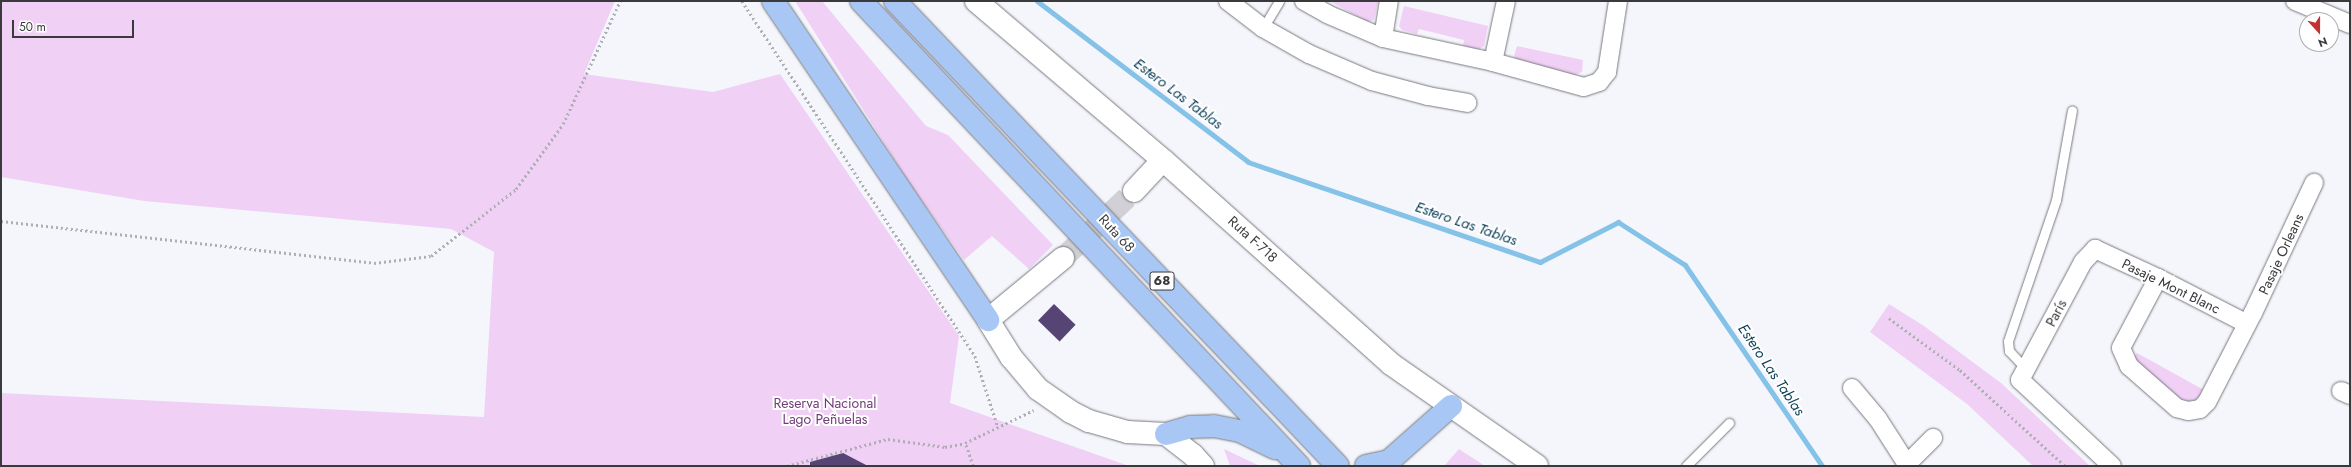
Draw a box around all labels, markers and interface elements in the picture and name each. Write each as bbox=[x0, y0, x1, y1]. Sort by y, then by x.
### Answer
scale bar bbox=[14, 12, 136, 38]
north arrow bbox=[2299, 12, 2339, 52]
text: 50 m bbox=[19, 18, 46, 36]
text: N bbox=[2316, 33, 2330, 51]
water label: Estero Las Tablas bbox=[1130, 55, 1226, 133]
water label: Estero Las Tablas bbox=[1413, 198, 1519, 250]
street label: Ruta 68 bbox=[1095, 211, 1139, 255]
street label: Pasaje Orleans bbox=[2255, 211, 2307, 297]
street label: Ruta F-718 bbox=[1225, 212, 1281, 266]
street label: Pasaje Mont Blanc bbox=[2119, 255, 2223, 317]
road number: 68 bbox=[1149, 270, 1175, 292]
street label: París bbox=[2042, 297, 2070, 329]
water label: Estero Las Tablas bbox=[1734, 321, 1808, 419]
park label: Reserva Nacional Lago Peñuelas bbox=[773, 395, 877, 428]

